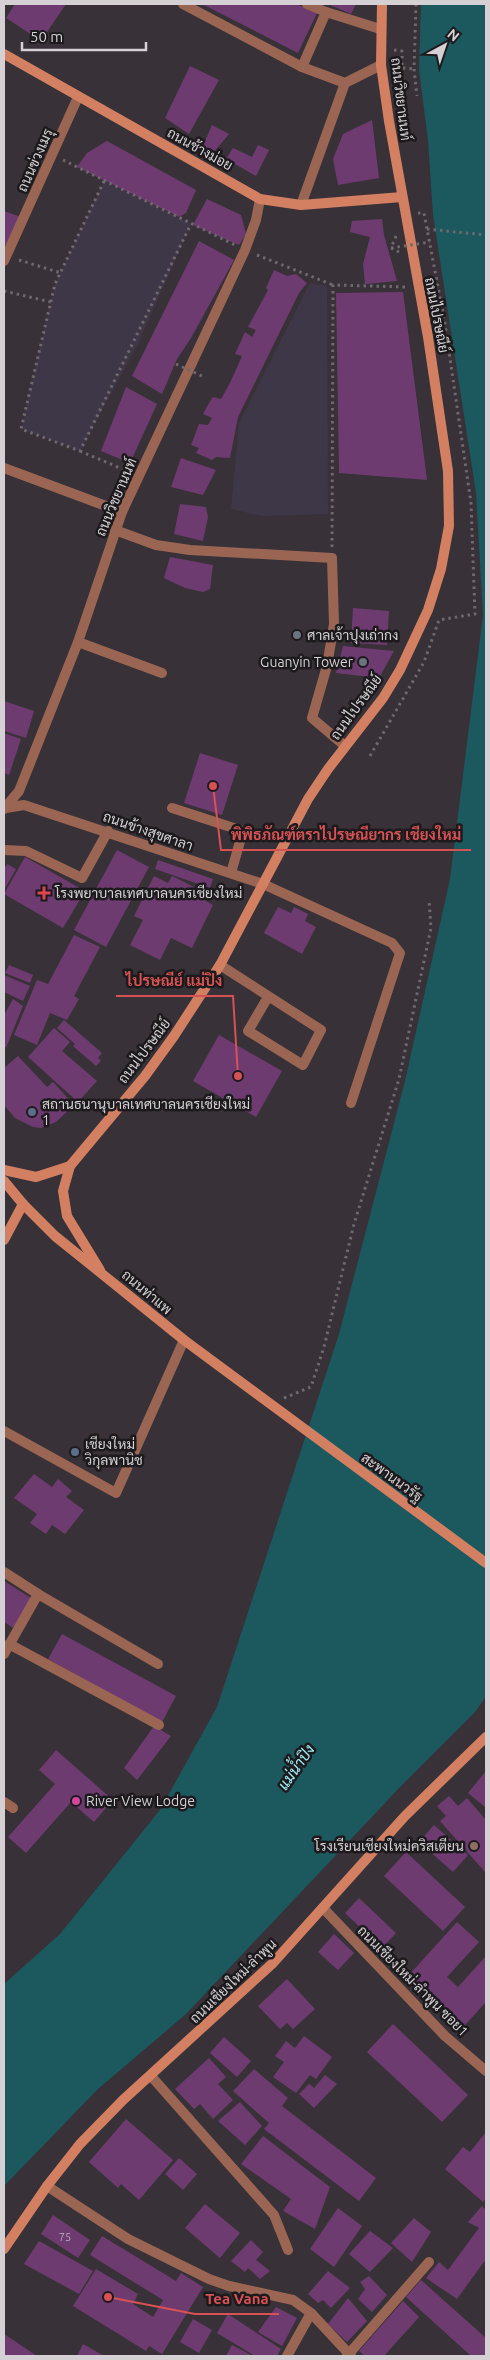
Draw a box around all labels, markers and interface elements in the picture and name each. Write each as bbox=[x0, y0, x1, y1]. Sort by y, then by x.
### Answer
scale bar bbox=[22, 20, 146, 52]
north arrow bbox=[420, 20, 470, 70]
text: N bbox=[444, 26, 463, 45]
text: 50 m bbox=[30, 28, 63, 45]
street label: ถนนวิชยานนท์ bbox=[388, 56, 415, 141]
street label: ถนนช้างม่อย bbox=[164, 124, 236, 174]
street label: ถนนข่วงเมรุ bbox=[14, 126, 58, 195]
street label: ถนนไปรษณีย์ bbox=[422, 276, 453, 354]
street label: ถนนวิชยานนท์ bbox=[91, 455, 140, 539]
place label: ศาลเจ้าปุงเถ่ากง bbox=[307, 626, 398, 645]
marker: ศาลเจ้าปุงเถ่ากง bbox=[291, 629, 303, 641]
place label: Guanyin Tower bbox=[260, 654, 354, 670]
marker: Guanyin Tower bbox=[357, 656, 369, 668]
street label: ถนนไปรษณีย์ bbox=[326, 671, 385, 743]
street label: ถนนข้างสุขศาลา bbox=[100, 807, 195, 856]
callout: พิพิธภัณฑ์ตราไปรษณียากร เชียงใหม่ bbox=[221, 820, 471, 850]
text: พิพิธภัณฑ์ตราไปรษณียากร เชียงใหม่ bbox=[231, 825, 461, 843]
place label: โรงพยาบาลเทศบาลนครเชียงใหม่ bbox=[54, 884, 242, 901]
marker: โรงพยาบาลเทศบาลนครเชียงใหม่ bbox=[37, 886, 51, 900]
callout: ไปรษณีย์ แม่ปิง bbox=[116, 966, 233, 996]
text: ไปรษณีย์ แม่ปิง bbox=[125, 971, 222, 989]
street label: ถนนไปรษณีย์ bbox=[114, 1015, 173, 1086]
place label: สถานธนานุบาลเทศบาลนครเชียงใหม่ 1 bbox=[42, 1095, 250, 1128]
marker: สถานธนานุบาลเทศบาลนครเชียงใหม่ 1 bbox=[26, 1106, 38, 1118]
street label: ถนนท่าแพ bbox=[119, 1267, 175, 1317]
place label: เชียงใหม่ วิกุลพานิช bbox=[84, 1435, 143, 1470]
marker: เชียงใหม่ วิกุลพานิช bbox=[69, 1446, 81, 1458]
street label: สะพานนวรัฐ bbox=[358, 1449, 426, 1505]
water label: แม่น้ำปิง bbox=[271, 1739, 318, 1793]
place label: River View Lodge bbox=[86, 1793, 195, 1809]
marker: River View Lodge bbox=[70, 1795, 82, 1807]
place label: โรงเรียนเชียงใหม่คริสเตียน bbox=[313, 1837, 464, 1854]
marker: โรงเรียนเชียงใหม่คริสเตียน bbox=[468, 1840, 480, 1852]
street label: ถนนเชียงใหม่-ลำพูน ซอย1 bbox=[353, 1922, 472, 2041]
street label: ถนนเชียงใหม่-ลำพูน bbox=[186, 1935, 281, 2028]
house number: 75 bbox=[59, 2231, 71, 2243]
callout: Tea Vana bbox=[195, 2284, 279, 2314]
text: Tea Vana bbox=[205, 2290, 269, 2307]

